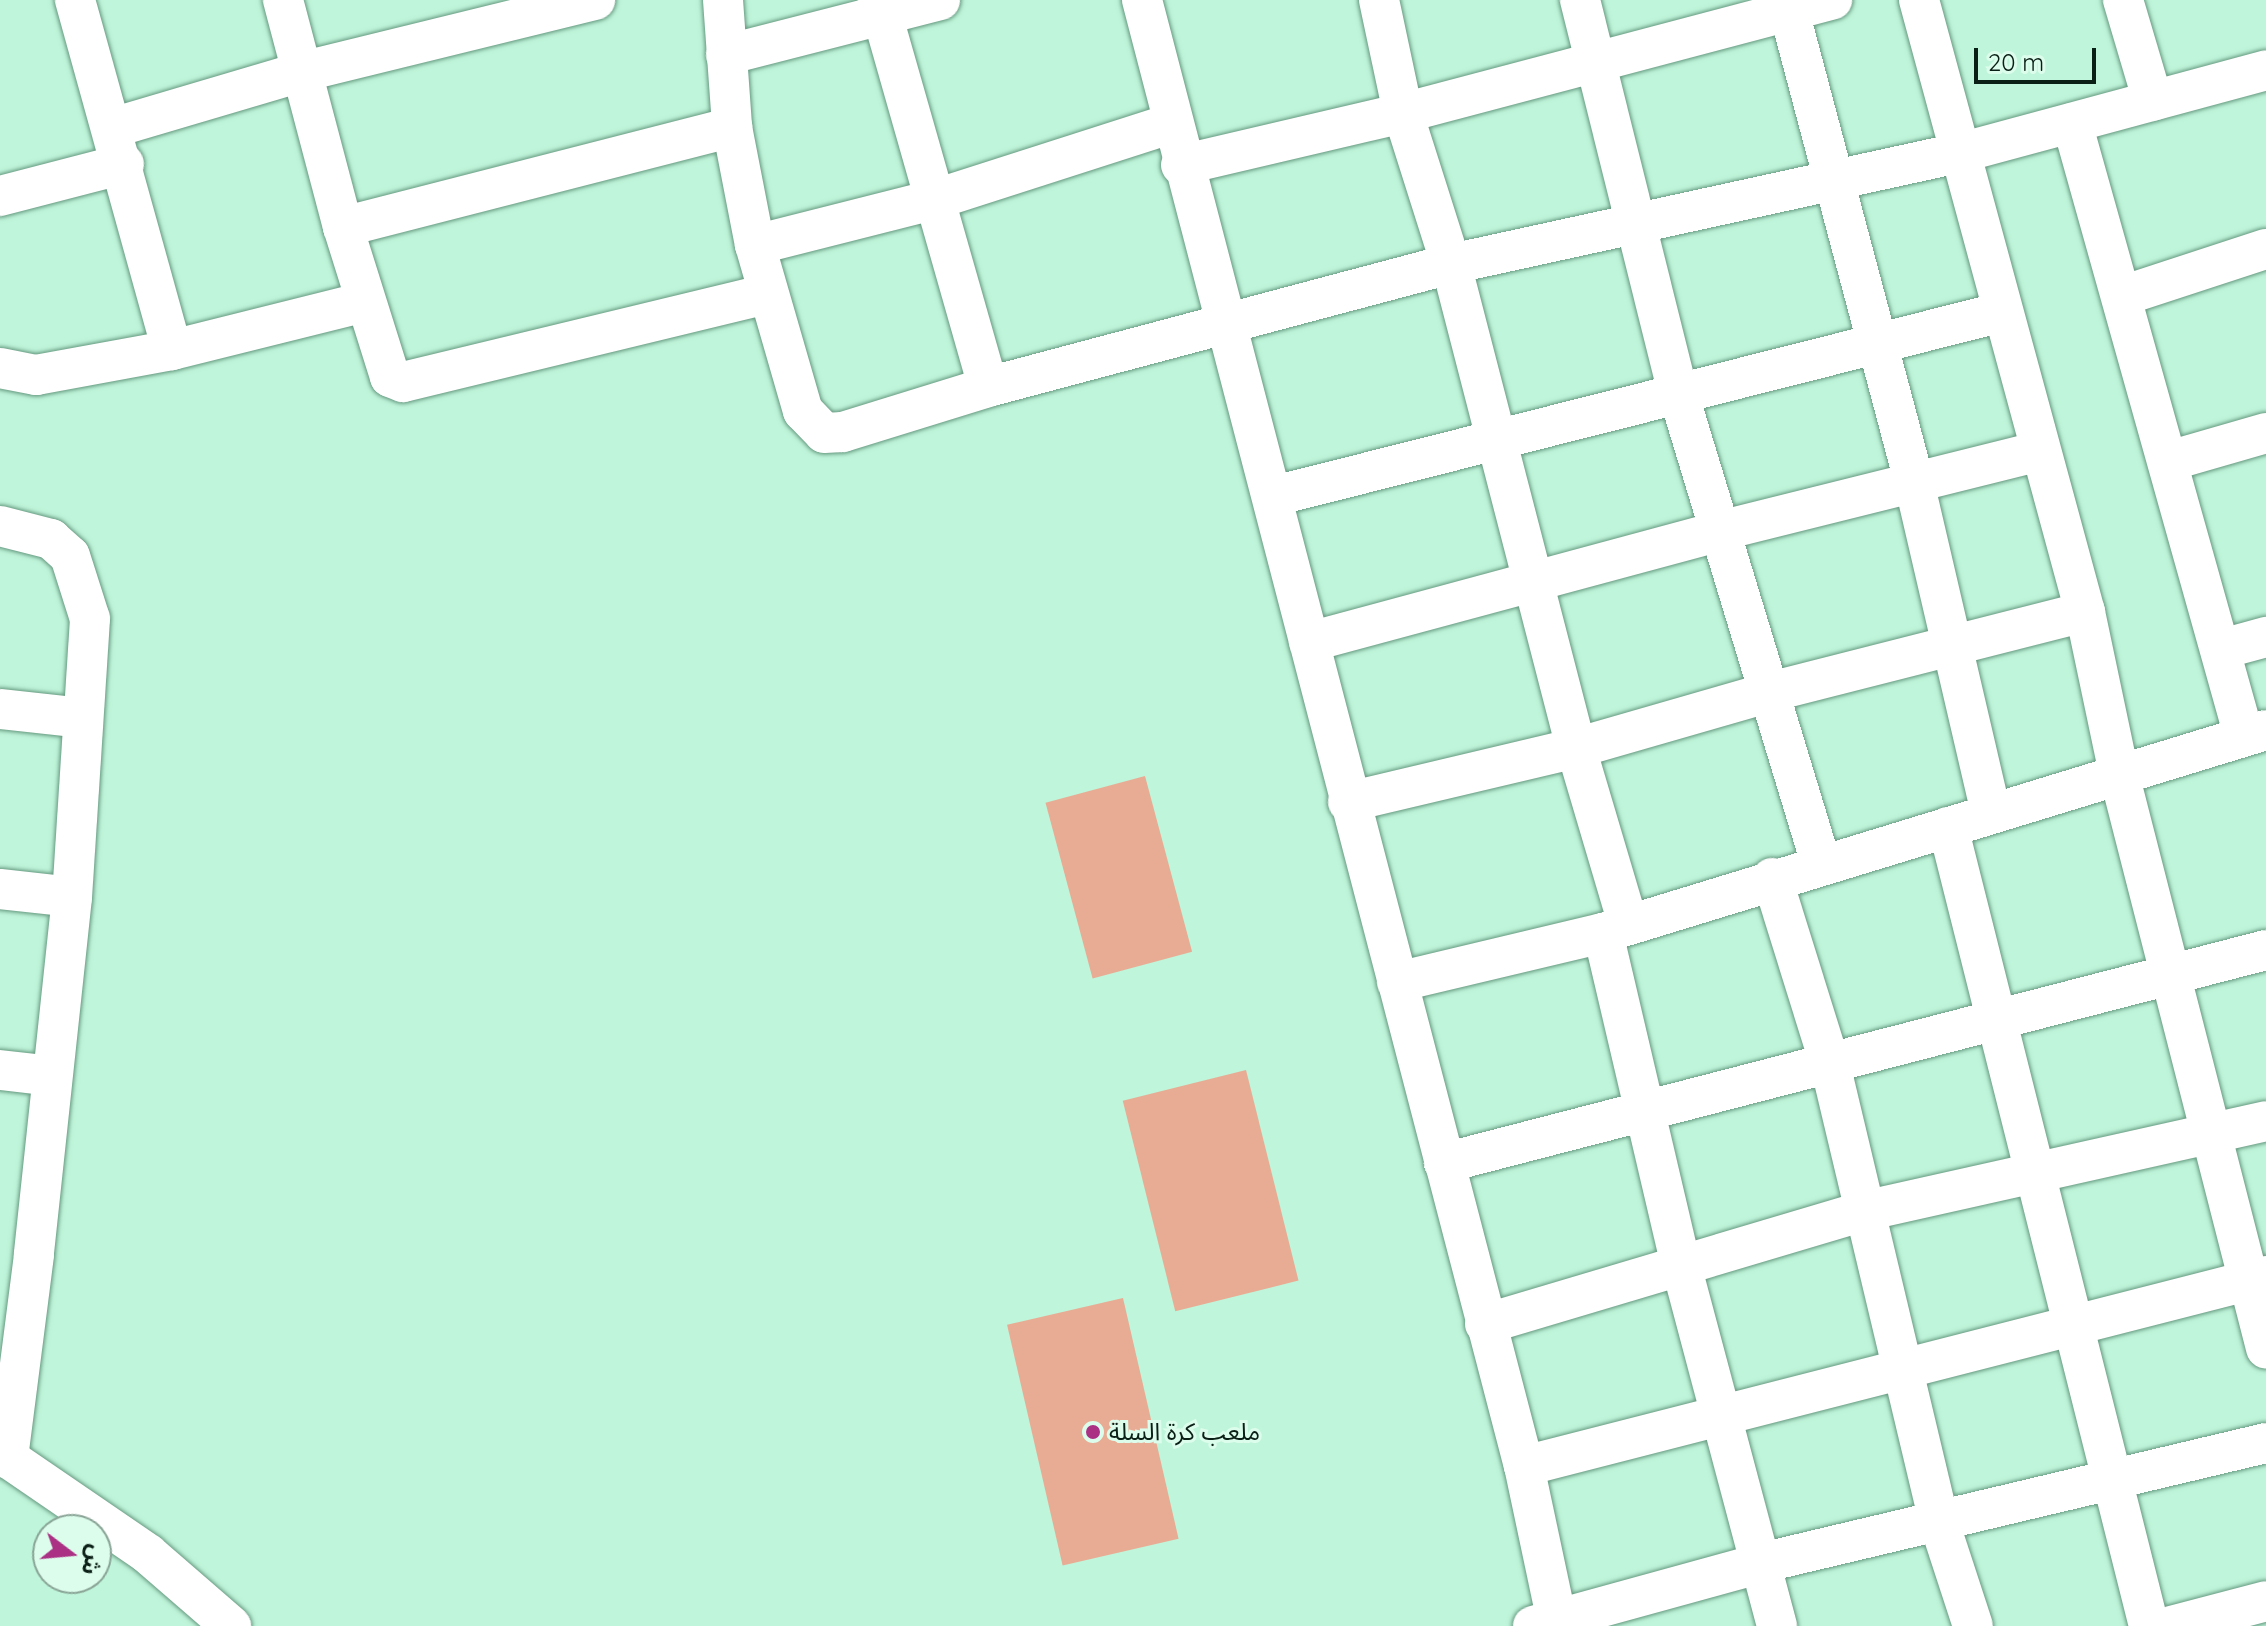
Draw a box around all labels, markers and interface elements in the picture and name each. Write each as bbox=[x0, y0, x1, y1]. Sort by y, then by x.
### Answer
scale bar bbox=[1978, 32, 2100, 82]
text: 20 m bbox=[1988, 47, 2044, 77]
place label: ملعب كرة السلة bbox=[1109, 1418, 1260, 1446]
marker: ملعب كرة السلة bbox=[1084, 1423, 1102, 1441]
north arrow bbox=[32, 1514, 112, 1594]
text: ش bbox=[76, 1542, 111, 1578]

